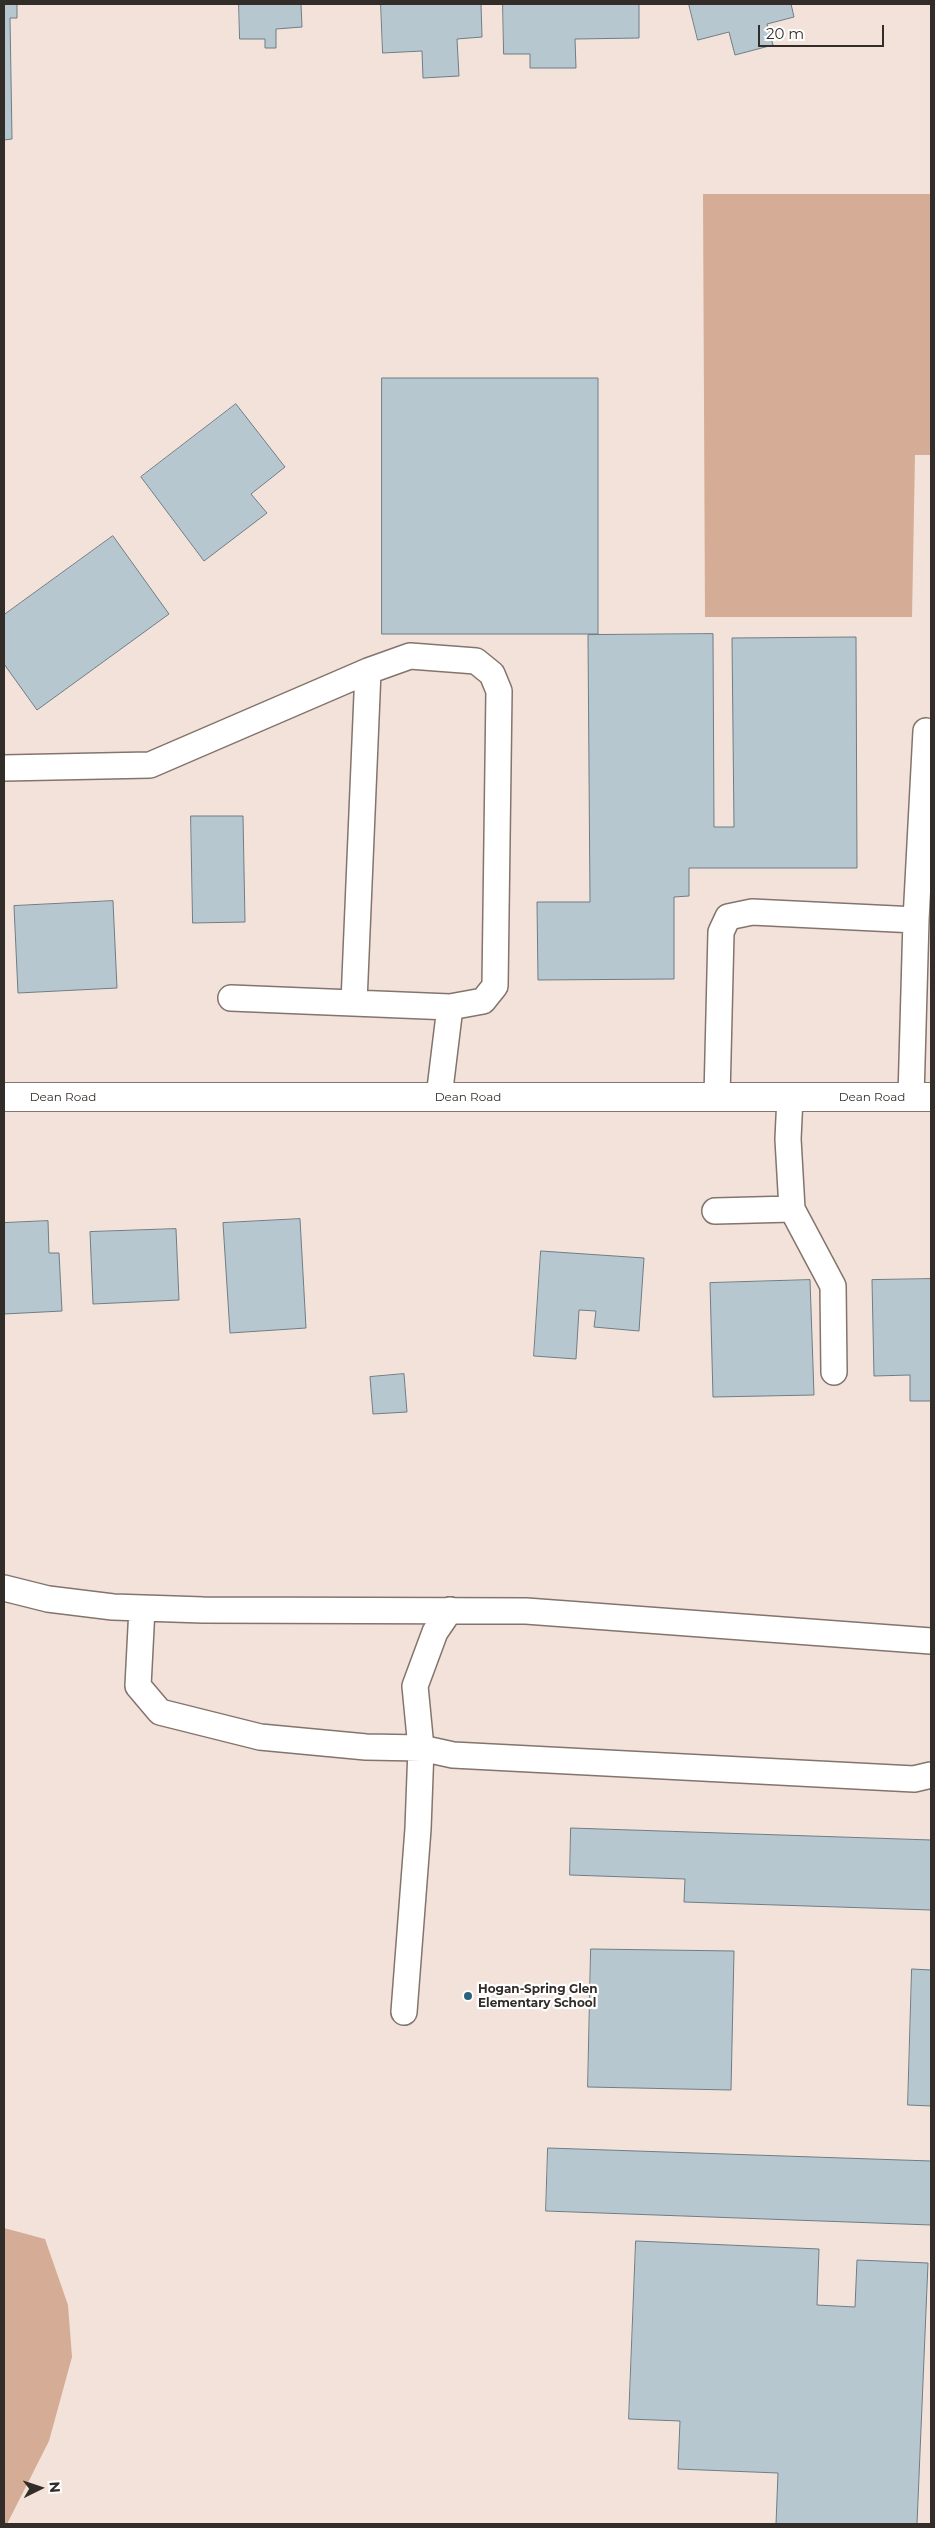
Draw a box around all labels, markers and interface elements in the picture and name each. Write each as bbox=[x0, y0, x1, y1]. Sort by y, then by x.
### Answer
scale bar bbox=[760, 15, 886, 47]
text: 20 m bbox=[766, 24, 804, 43]
street label: Dean Road bbox=[30, 1090, 96, 1104]
street label: Dean Road bbox=[435, 1090, 501, 1104]
street label: Dean Road bbox=[839, 1090, 905, 1104]
place label: Hogan-Spring Glen Elementary School bbox=[478, 1982, 598, 2010]
marker: Hogan-Spring Glen Elementary School bbox=[462, 1990, 474, 2002]
north arrow bbox=[15, 2463, 65, 2513]
text: N bbox=[46, 2481, 64, 2493]

